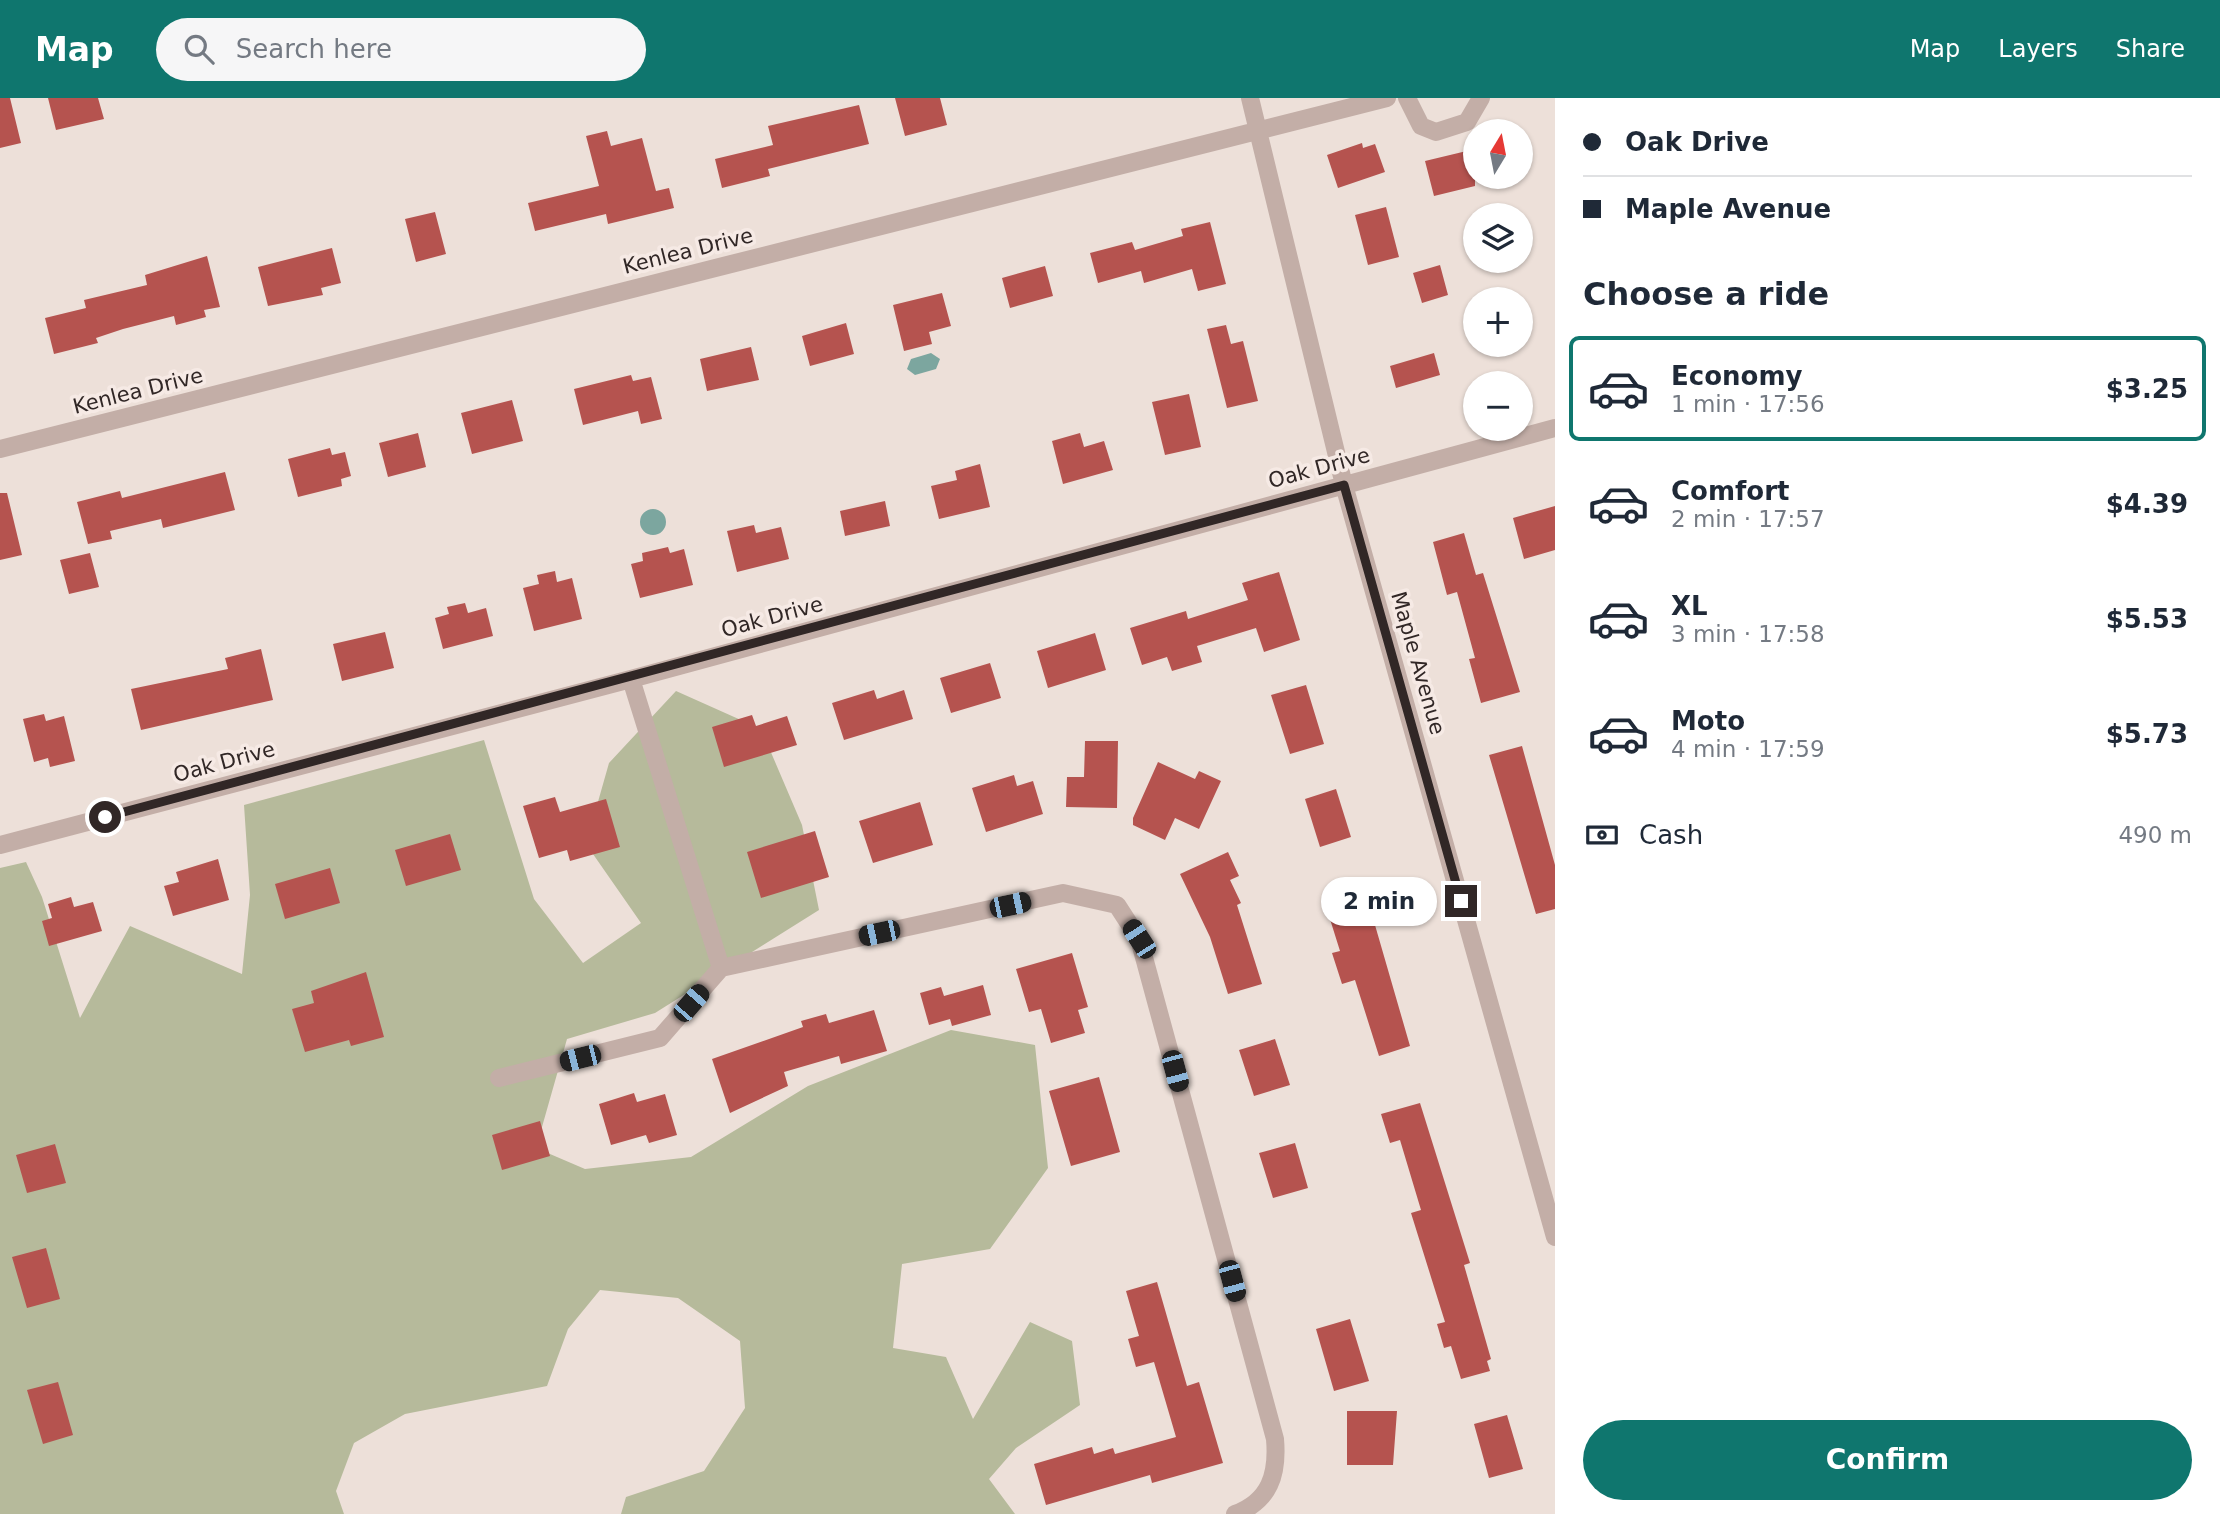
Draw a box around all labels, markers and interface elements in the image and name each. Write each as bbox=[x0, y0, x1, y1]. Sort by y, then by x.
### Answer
search box bbox=[156, 18, 646, 81]
text: Map bbox=[35, 30, 114, 69]
icon: search bbox=[180, 30, 218, 68]
text: Search here bbox=[236, 34, 392, 64]
text: Map bbox=[1910, 35, 1960, 63]
text: Layers bbox=[1998, 35, 2078, 63]
text: Share bbox=[2116, 35, 2185, 63]
north arrow bbox=[1463, 119, 1533, 189]
map controls bbox=[1463, 119, 1533, 441]
text: Oak Drive bbox=[1625, 127, 1769, 157]
text: Maple Avenue bbox=[1625, 194, 1831, 224]
button: layers bbox=[1463, 203, 1533, 273]
street label: Kenlea Drive bbox=[620, 223, 756, 279]
text: Choose a ride bbox=[1583, 275, 1829, 313]
button: + bbox=[1463, 287, 1533, 357]
icon: car bbox=[1587, 357, 1650, 420]
text: Economy bbox=[1671, 361, 1802, 391]
street label: Kenlea Drive bbox=[70, 363, 206, 419]
button: − bbox=[1463, 371, 1533, 441]
text: $3.25 bbox=[2106, 374, 2188, 404]
text: 1 min · 17:56 bbox=[1671, 391, 1825, 417]
street label: Oak Drive bbox=[1266, 443, 1372, 493]
icon: car bbox=[1587, 472, 1650, 535]
text: Comfort bbox=[1671, 476, 1789, 506]
text: $4.39 bbox=[2106, 489, 2188, 519]
text: 2 min · 17:57 bbox=[1671, 506, 1825, 532]
icon: car bbox=[1587, 587, 1650, 650]
street label: Maple Avenue bbox=[1386, 589, 1450, 737]
text: XL bbox=[1671, 591, 1708, 621]
street label: Oak Drive bbox=[719, 592, 825, 642]
text: $5.53 bbox=[2106, 604, 2188, 634]
text: 3 min · 17:58 bbox=[1671, 621, 1825, 647]
icon: car bbox=[1587, 702, 1650, 765]
text: Moto bbox=[1671, 706, 1745, 736]
text: $5.73 bbox=[2106, 719, 2188, 749]
text: 4 min · 17:59 bbox=[1671, 736, 1825, 762]
street label: Oak Drive bbox=[171, 737, 277, 787]
route start bbox=[89, 801, 121, 833]
icon: cash bbox=[1583, 816, 1621, 854]
text: Cash bbox=[1639, 820, 1703, 850]
text: 490 m bbox=[2118, 822, 2192, 848]
callout: 2 min bbox=[1321, 876, 1436, 926]
route end bbox=[1445, 885, 1477, 917]
text: 2 min bbox=[1343, 888, 1415, 914]
car bbox=[988, 890, 1033, 920]
car bbox=[1119, 916, 1160, 962]
car bbox=[857, 918, 902, 948]
car bbox=[670, 980, 713, 1026]
car bbox=[558, 1043, 603, 1073]
car bbox=[1160, 1048, 1191, 1094]
car bbox=[1217, 1258, 1248, 1304]
button: Confirm bbox=[1583, 1420, 2192, 1500]

